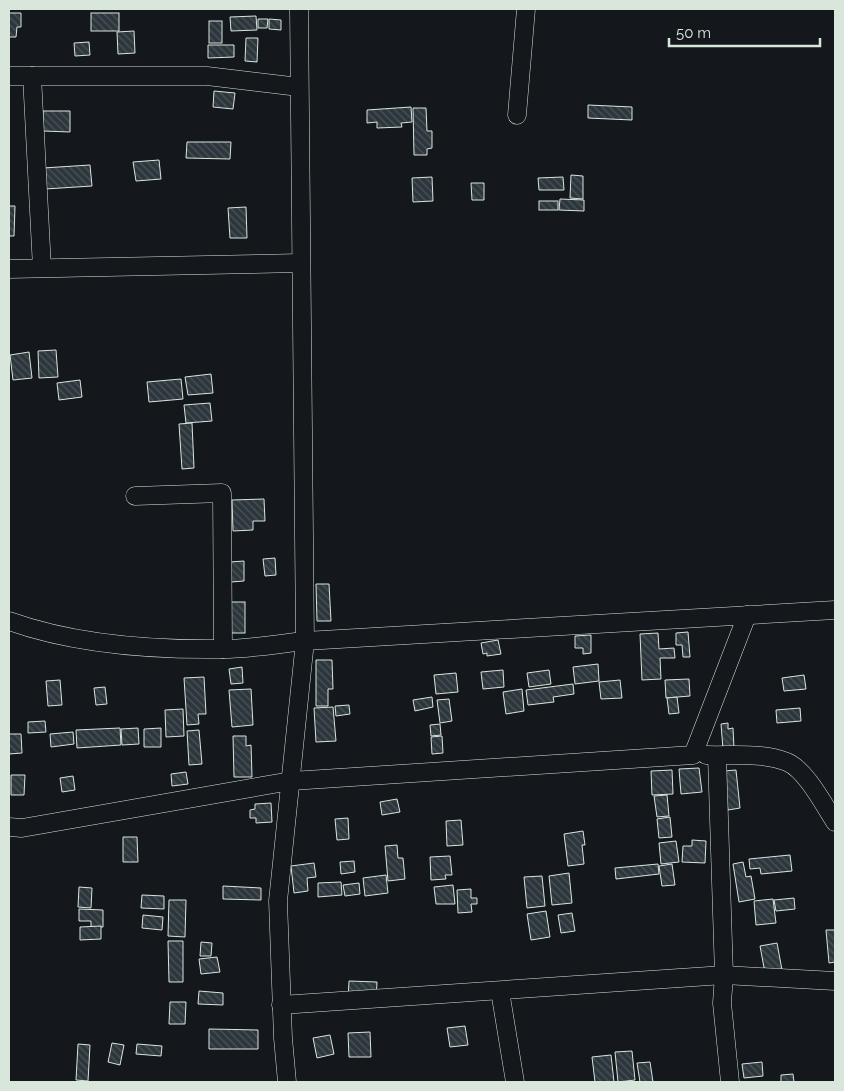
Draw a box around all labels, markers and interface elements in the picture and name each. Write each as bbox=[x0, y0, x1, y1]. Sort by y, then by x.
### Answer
scale bar bbox=[669, 15, 820, 47]
text: 50 m bbox=[676, 24, 711, 42]

